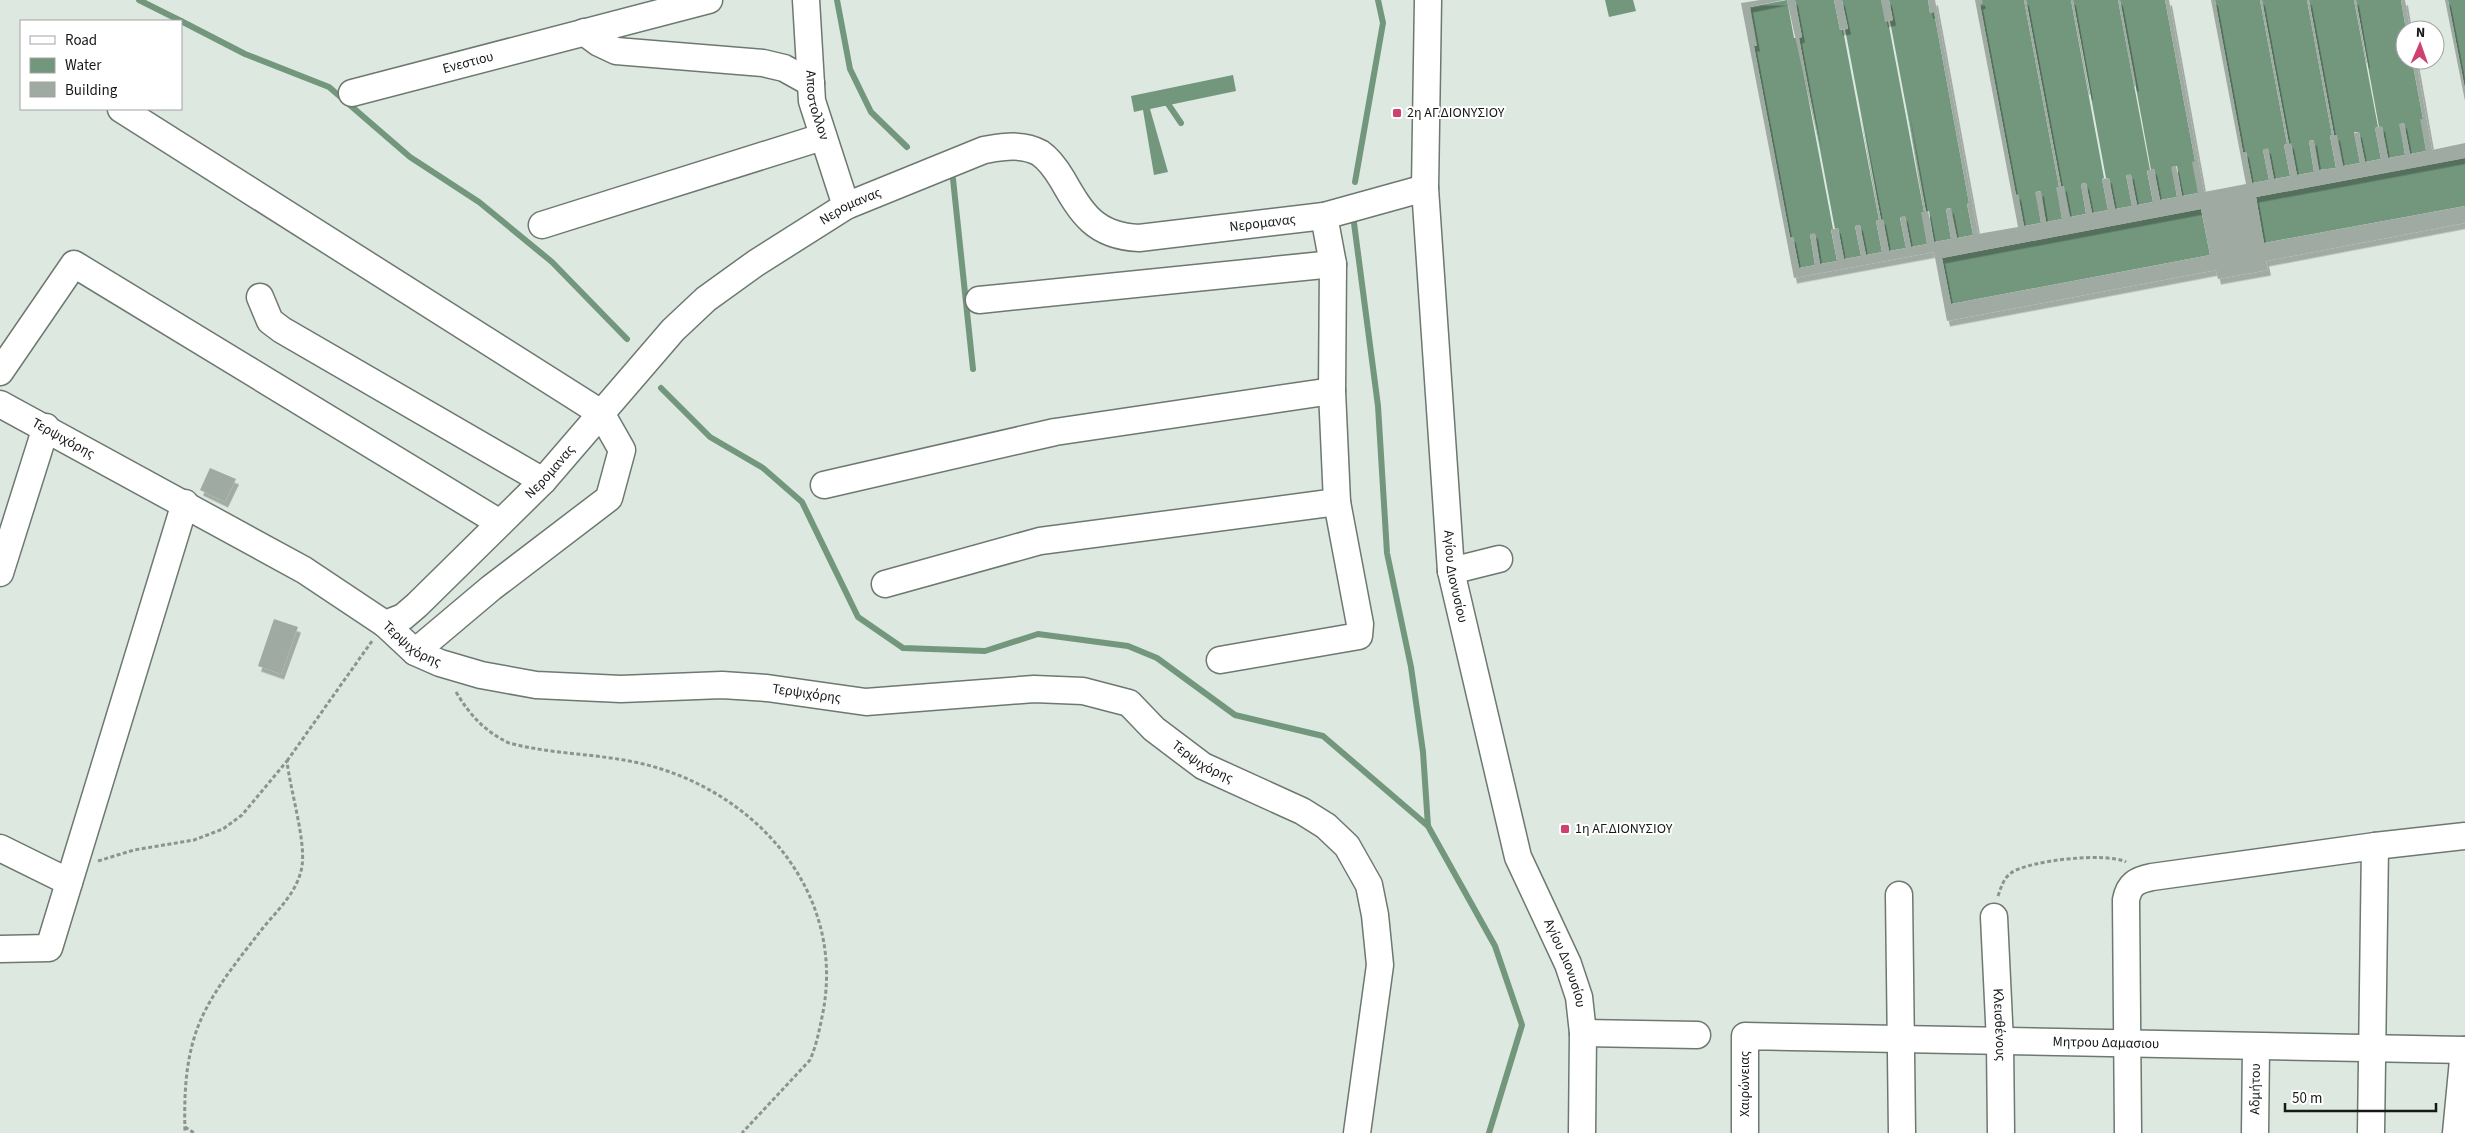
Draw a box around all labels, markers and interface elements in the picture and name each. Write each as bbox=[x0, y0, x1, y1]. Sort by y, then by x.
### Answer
legend bbox=[20, 20, 182, 110]
north arrow bbox=[2395, 20, 2445, 70]
text: N bbox=[2415, 23, 2425, 43]
text: Road bbox=[65, 30, 97, 51]
street label: Ενεστιου bbox=[441, 47, 496, 79]
text: Water bbox=[65, 55, 102, 76]
street label: Αποστολλον bbox=[800, 70, 834, 143]
text: Building bbox=[65, 80, 118, 101]
place label: 2η ΑΓ.ΔΙΟΝΥΣΙΟΥ bbox=[1407, 103, 1505, 123]
marker: 2η ΑΓ.ΔΙΟΝΥΣΙΟΥ bbox=[1391, 107, 1403, 119]
street label: Νερομανας bbox=[816, 183, 884, 230]
street label: Νερομανας bbox=[1228, 209, 1297, 237]
street label: Τερψιχόρης bbox=[28, 413, 98, 464]
street label: Νερομανας bbox=[520, 441, 580, 503]
street label: Αγίου Διονυσίου bbox=[1438, 530, 1473, 625]
street label: Τερψιχόρης bbox=[378, 617, 444, 672]
street label: Τερψιχόρης bbox=[771, 679, 842, 708]
street label: Τερψιχόρης bbox=[1167, 736, 1236, 788]
place label: 1η ΑΓ.ΔΙΟΝΥΣΙΟΥ bbox=[1575, 819, 1673, 839]
marker: 1η ΑΓ.ΔΙΟΝΥΣΙΟΥ bbox=[1559, 823, 1571, 835]
street label: Αγίου Διονυσίου bbox=[1538, 916, 1590, 1008]
street label: Κλεισθένους bbox=[1987, 988, 2010, 1061]
street label: Μητρου Δαμασιου bbox=[2052, 1032, 2159, 1054]
street label: Χαιρώνειας bbox=[1735, 1051, 1755, 1117]
street label: Αδμήτου bbox=[2245, 1063, 2266, 1115]
scale bar bbox=[2285, 1080, 2436, 1112]
text: 50 m bbox=[2292, 1088, 2322, 1109]

